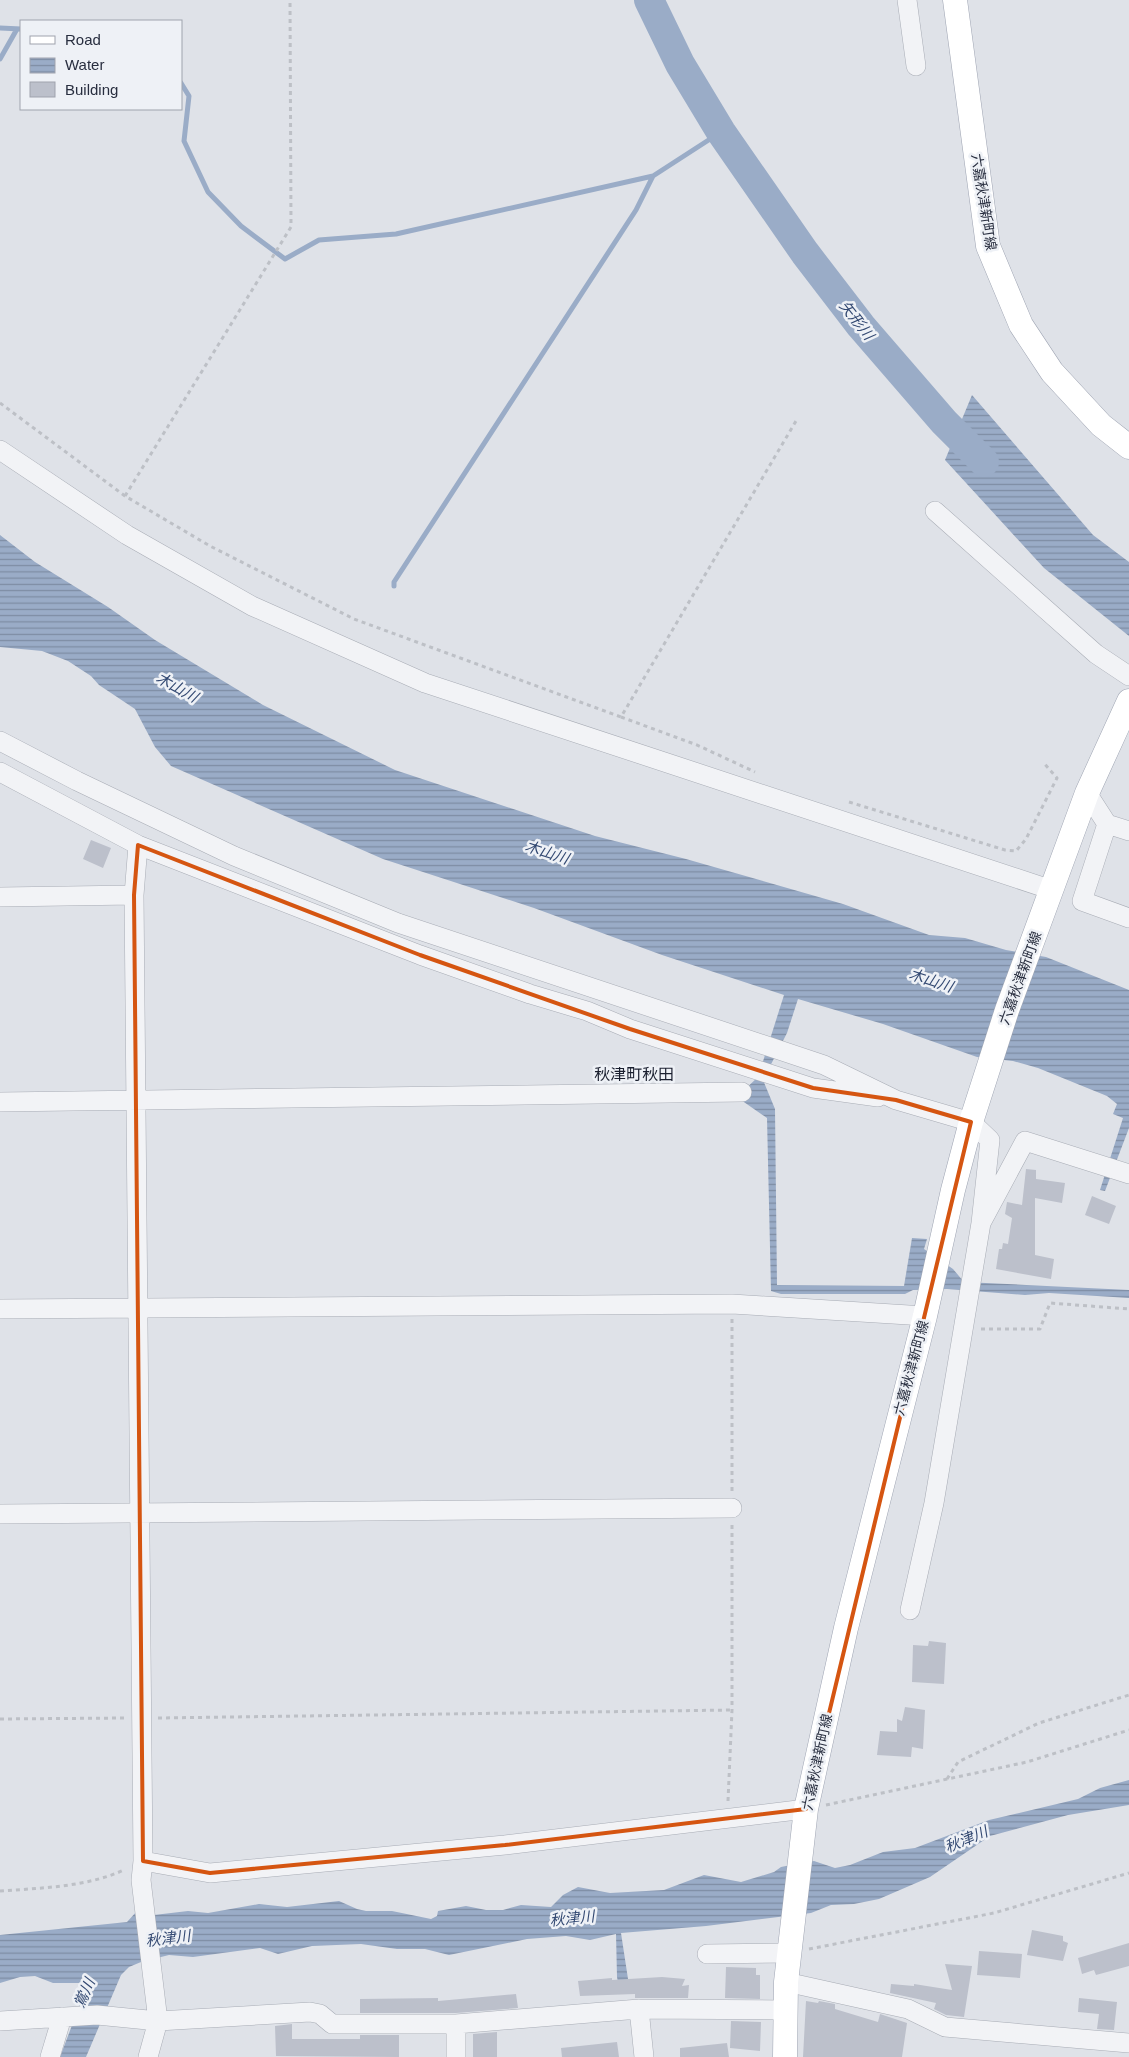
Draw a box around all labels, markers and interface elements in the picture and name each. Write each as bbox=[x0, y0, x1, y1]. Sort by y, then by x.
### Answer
legend bbox=[20, 20, 182, 110]
text: Road bbox=[65, 31, 101, 48]
text: Water bbox=[65, 56, 104, 73]
text: Building bbox=[65, 81, 118, 98]
street label: 六嘉秋津新町線 bbox=[968, 152, 1000, 252]
water label: 矢形川 bbox=[836, 297, 879, 345]
water label: 木山川 bbox=[153, 669, 203, 706]
water label: 木山川 bbox=[523, 837, 573, 868]
street label: 六嘉秋津新町線 bbox=[996, 929, 1044, 1027]
water label: 木山川 bbox=[907, 965, 957, 996]
district label: 秋津町秋田 bbox=[594, 1066, 674, 1083]
street label: 六嘉秋津新町線 bbox=[891, 1319, 931, 1417]
street label: 六嘉秋津新町線 bbox=[799, 1712, 835, 1812]
water label: 秋津川 bbox=[942, 1822, 992, 1856]
water label: 秋津川 bbox=[549, 1907, 597, 1929]
water label: 秋津川 bbox=[145, 1927, 193, 1949]
water label: 鴬川 bbox=[70, 1974, 99, 2010]

